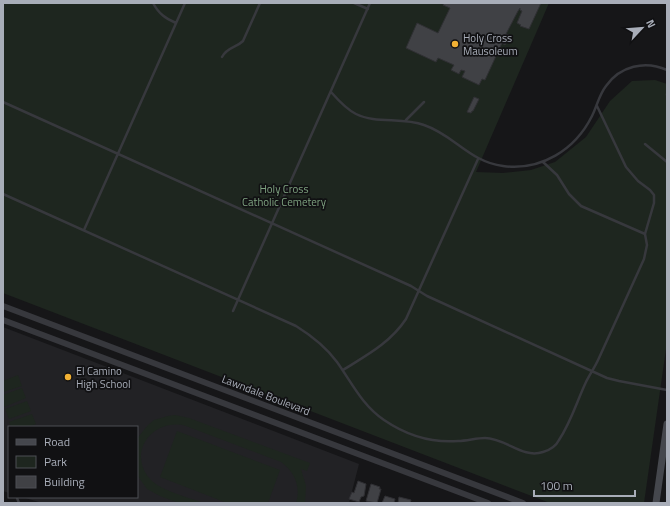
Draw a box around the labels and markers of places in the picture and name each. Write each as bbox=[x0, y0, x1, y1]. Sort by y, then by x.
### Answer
place label: Holy Cross Mausoleum bbox=[463, 30, 518, 59]
marker: Holy Cross Mausoleum bbox=[450, 39, 460, 49]
place label: El Camino High School bbox=[76, 363, 131, 392]
marker: El Camino High School bbox=[63, 372, 73, 382]

